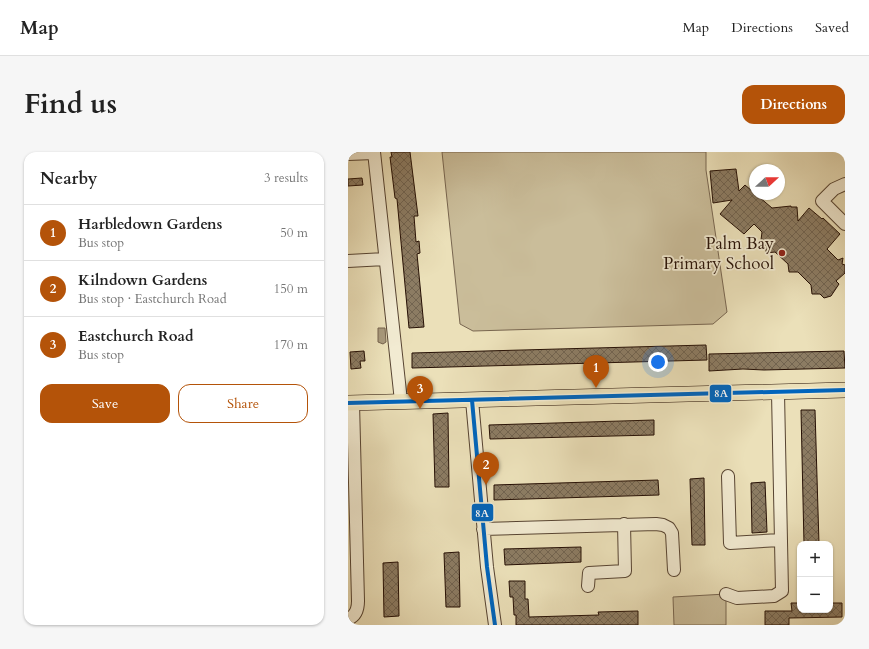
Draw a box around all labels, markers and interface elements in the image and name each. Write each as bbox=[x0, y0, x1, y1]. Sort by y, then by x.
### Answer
text: Map bbox=[20, 15, 59, 41]
text: Map bbox=[683, 18, 709, 37]
text: Directions bbox=[731, 18, 793, 37]
text: Saved bbox=[815, 18, 849, 37]
text: Find us bbox=[24, 85, 117, 123]
button: Directions bbox=[742, 85, 845, 124]
north arrow bbox=[749, 164, 785, 200]
text: Nearby bbox=[40, 167, 97, 190]
text: 3 results bbox=[264, 169, 308, 187]
text: Harbledown Gardens bbox=[78, 214, 222, 234]
text: 1 bbox=[50, 224, 56, 242]
text: 50 m bbox=[280, 224, 308, 242]
place label: Palm Bay Primary School bbox=[663, 232, 775, 275]
text: Bus stop bbox=[78, 234, 124, 252]
marker: Palm Bay Primary School bbox=[777, 248, 787, 258]
text: Kilndown Gardens bbox=[78, 270, 207, 290]
text: 2 bbox=[50, 280, 56, 298]
text: 150 m bbox=[274, 280, 308, 298]
text: Bus stop · Eastchurch Road bbox=[78, 290, 227, 308]
text: Eastchurch Road bbox=[78, 326, 193, 346]
text: 3 bbox=[50, 336, 56, 354]
text: 170 m bbox=[274, 336, 308, 354]
text: Bus stop bbox=[78, 346, 124, 364]
your location bbox=[648, 352, 668, 372]
pin: 1 bbox=[583, 355, 609, 388]
pin: 3 bbox=[407, 376, 433, 409]
button: Save bbox=[40, 384, 170, 423]
button: Share bbox=[178, 384, 308, 423]
line badge: 8A bbox=[709, 384, 732, 403]
text: 8A bbox=[714, 386, 729, 401]
pin: 2 bbox=[473, 452, 499, 485]
line badge: 8A bbox=[471, 503, 494, 522]
text: 8A bbox=[475, 506, 490, 521]
map controls bbox=[797, 541, 833, 613]
button: + bbox=[797, 541, 833, 577]
button: − bbox=[797, 577, 833, 613]

